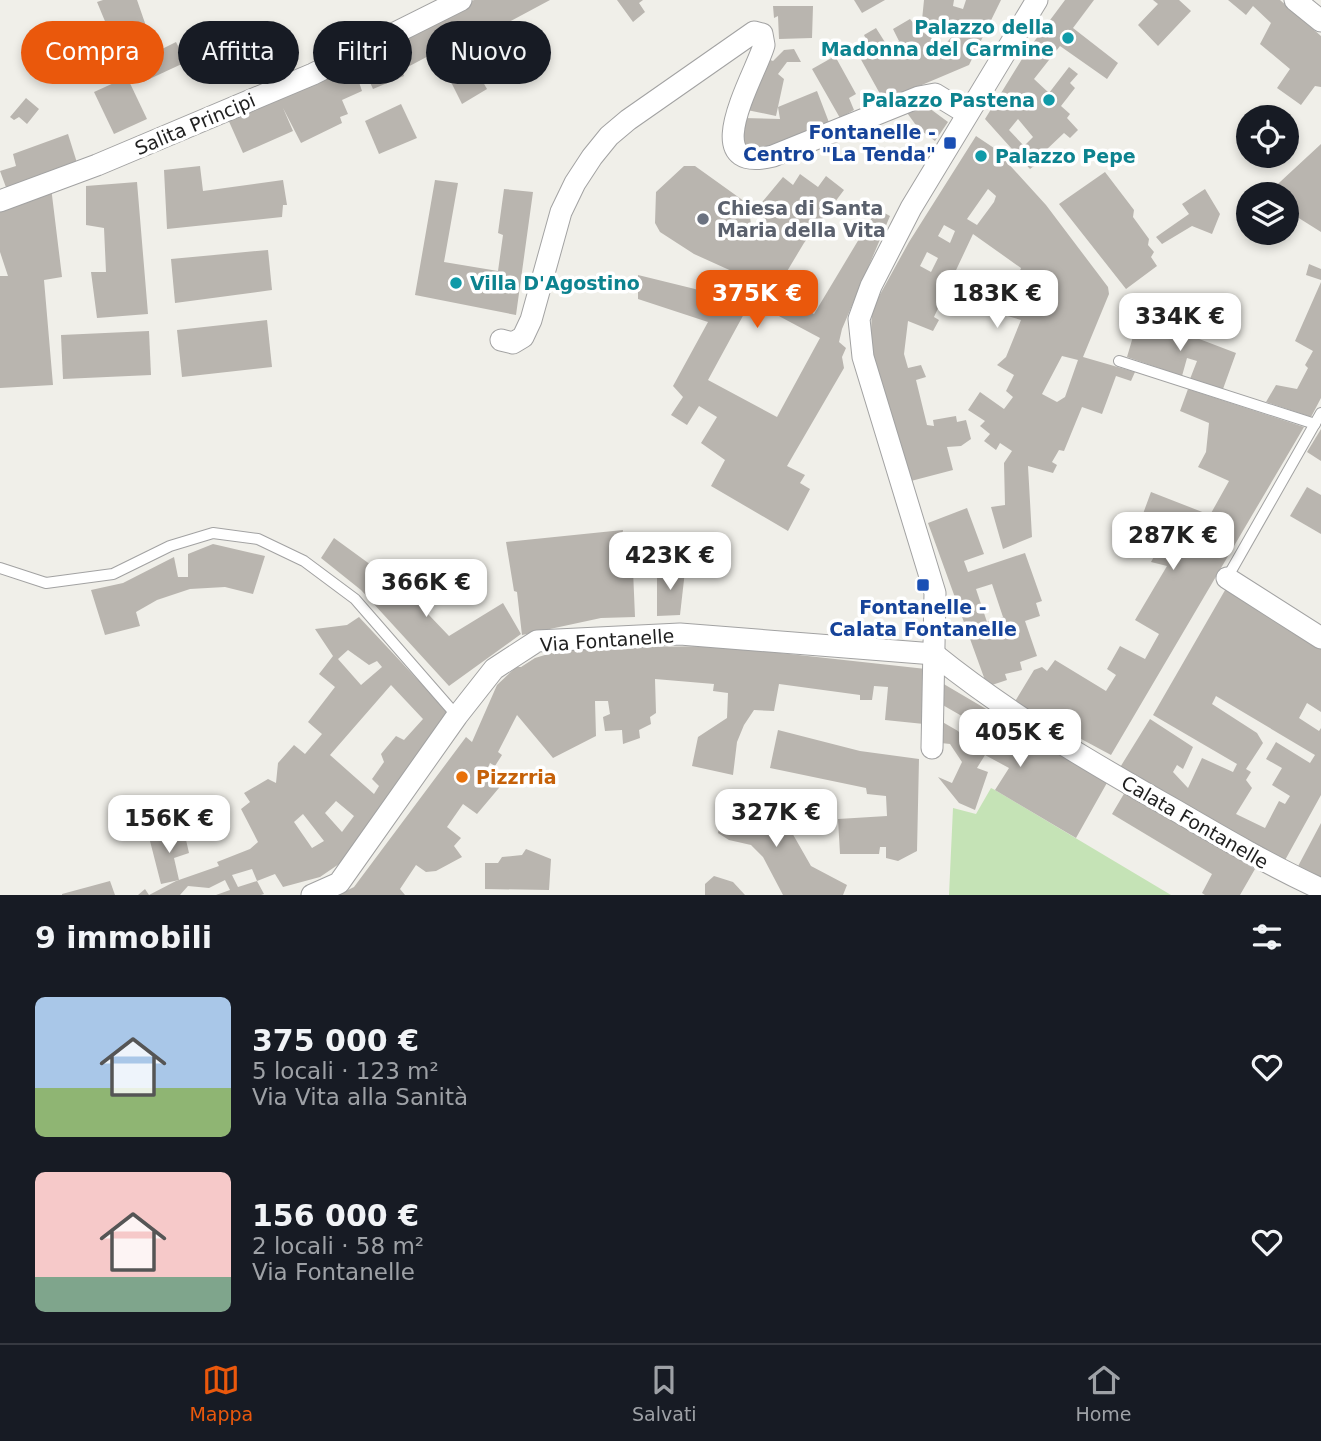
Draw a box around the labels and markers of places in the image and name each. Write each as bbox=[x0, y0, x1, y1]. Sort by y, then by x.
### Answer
place label: Palazzo della Madonna del Carmine bbox=[821, 16, 1054, 60]
marker: Palazzo della Madonna del Carmine bbox=[1060, 30, 1076, 46]
place label: Palazzo Pastena bbox=[862, 89, 1035, 111]
marker: Palazzo Pastena bbox=[1041, 92, 1057, 108]
place label: Fontanelle - Centro "La Tenda" bbox=[743, 121, 936, 165]
marker: Fontanelle - Centro "La Tenda" bbox=[942, 135, 958, 151]
place label: Palazzo Pepe bbox=[995, 145, 1136, 167]
marker: Palazzo Pepe bbox=[973, 148, 989, 164]
place label: Chiesa di Santa Maria della Vita bbox=[717, 197, 886, 241]
marker: Chiesa di Santa Maria della Vita bbox=[695, 211, 711, 227]
pin: 375K € bbox=[700, 270, 814, 330]
pin: 183K € bbox=[940, 270, 1054, 330]
place label: Villa D'Agostino bbox=[470, 272, 640, 294]
marker: Villa D'Agostino bbox=[448, 275, 464, 291]
pin: 334K € bbox=[1123, 294, 1237, 353]
pin: 287K € bbox=[1116, 512, 1230, 572]
pin: 423K € bbox=[613, 532, 727, 592]
pin: 366K € bbox=[369, 560, 483, 619]
marker: Fontanelle - Calata Fontanelle bbox=[915, 577, 931, 593]
place label: Fontanelle - Calata Fontanelle bbox=[829, 596, 1017, 640]
pin: 405K € bbox=[963, 710, 1077, 769]
place label: Pizzrria bbox=[476, 766, 557, 788]
marker: Pizzrria bbox=[454, 769, 470, 785]
pin: 327K € bbox=[719, 790, 833, 849]
pin: 156K € bbox=[112, 796, 226, 855]

